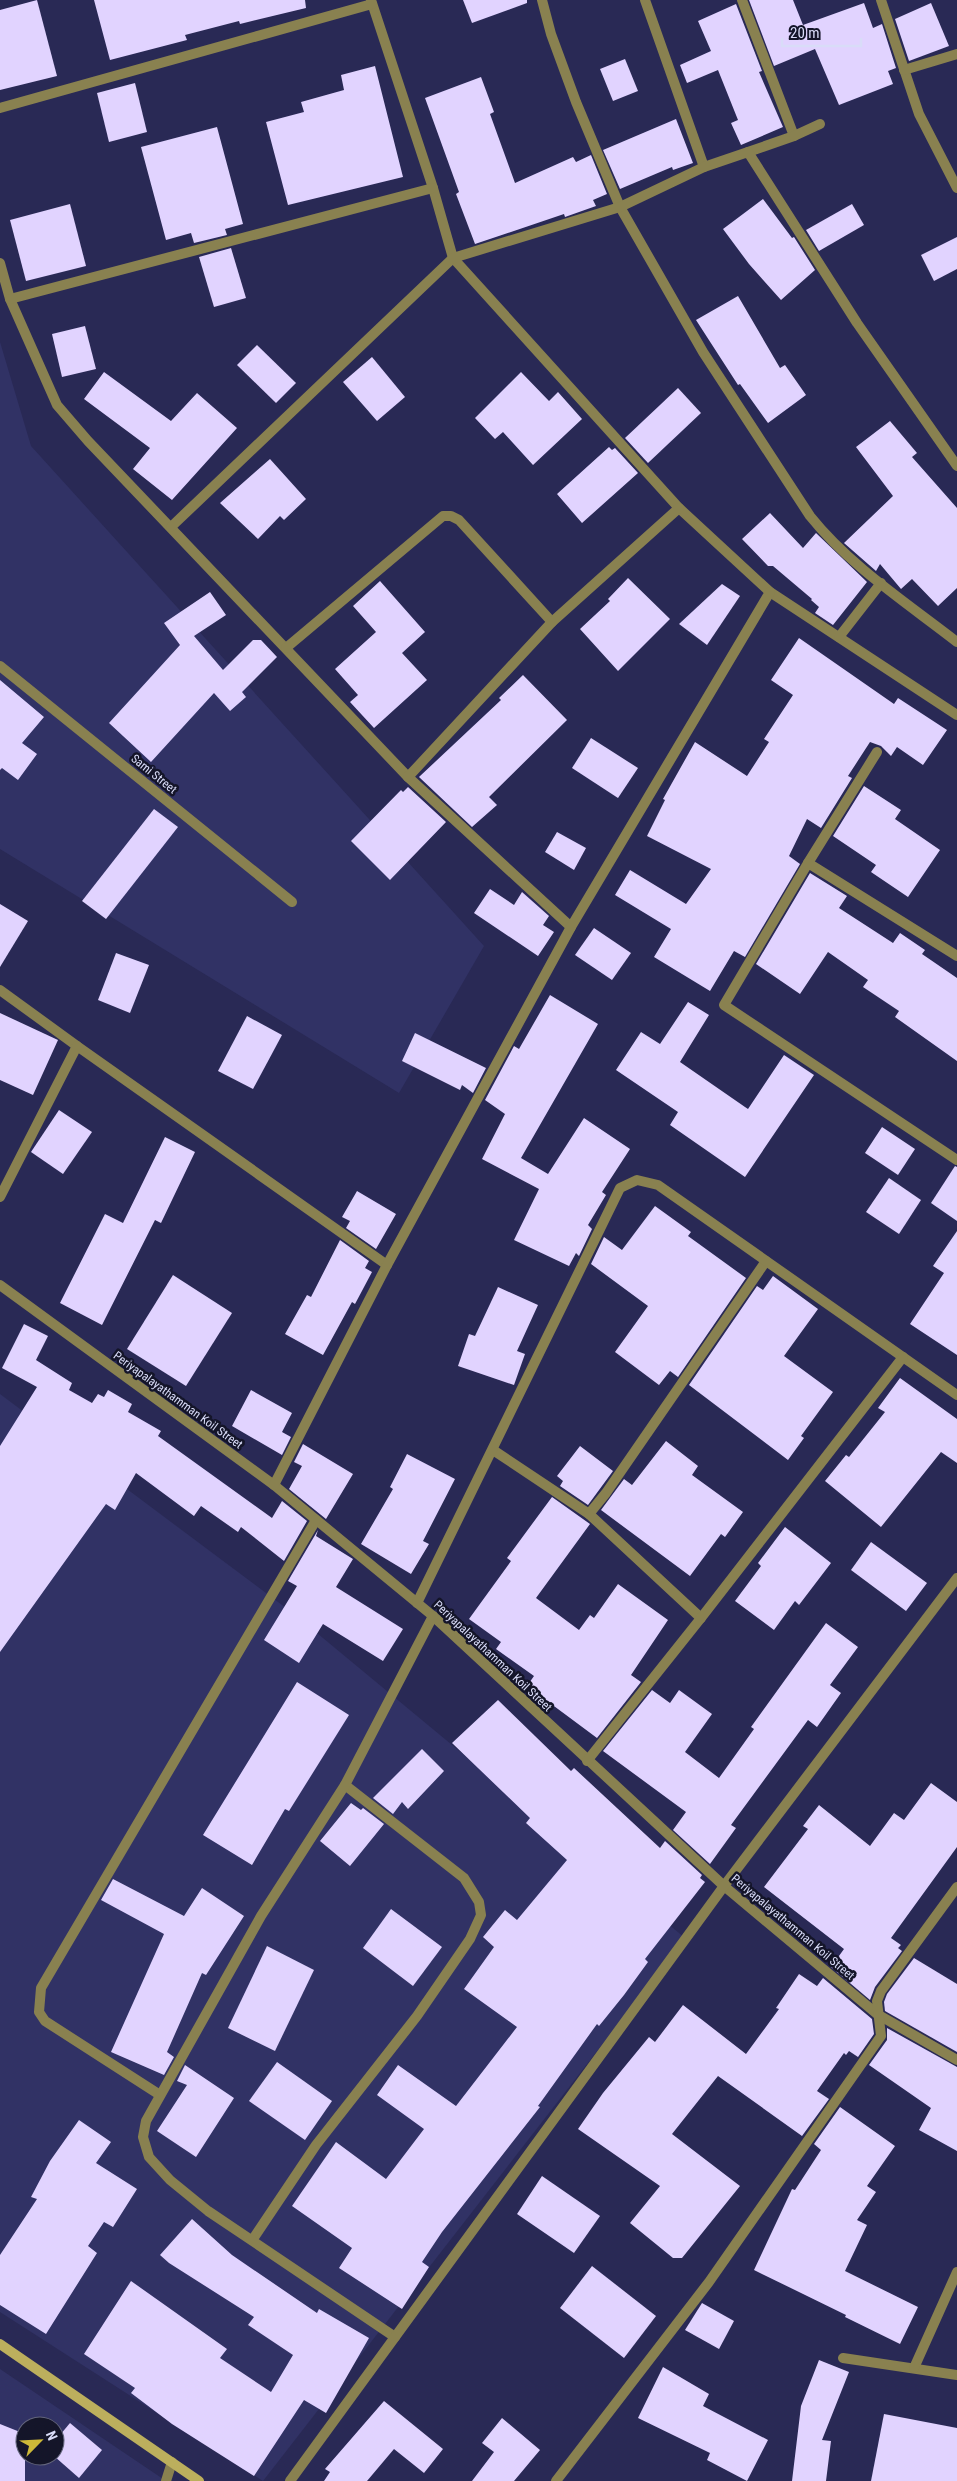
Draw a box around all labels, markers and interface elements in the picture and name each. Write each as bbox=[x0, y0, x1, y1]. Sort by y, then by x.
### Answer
scale bar bbox=[782, 15, 861, 47]
text: 20 m bbox=[790, 24, 820, 42]
street label: Sami Street bbox=[128, 751, 180, 797]
street label: Periyapalayathamman Koil Street bbox=[111, 1348, 246, 1452]
street label: Periyapalayathamman Koil Street bbox=[431, 1598, 555, 1715]
street label: Periyapalayathamman Koil Street bbox=[729, 1871, 858, 1983]
north arrow bbox=[15, 2416, 65, 2466]
text: N bbox=[43, 2429, 61, 2443]

